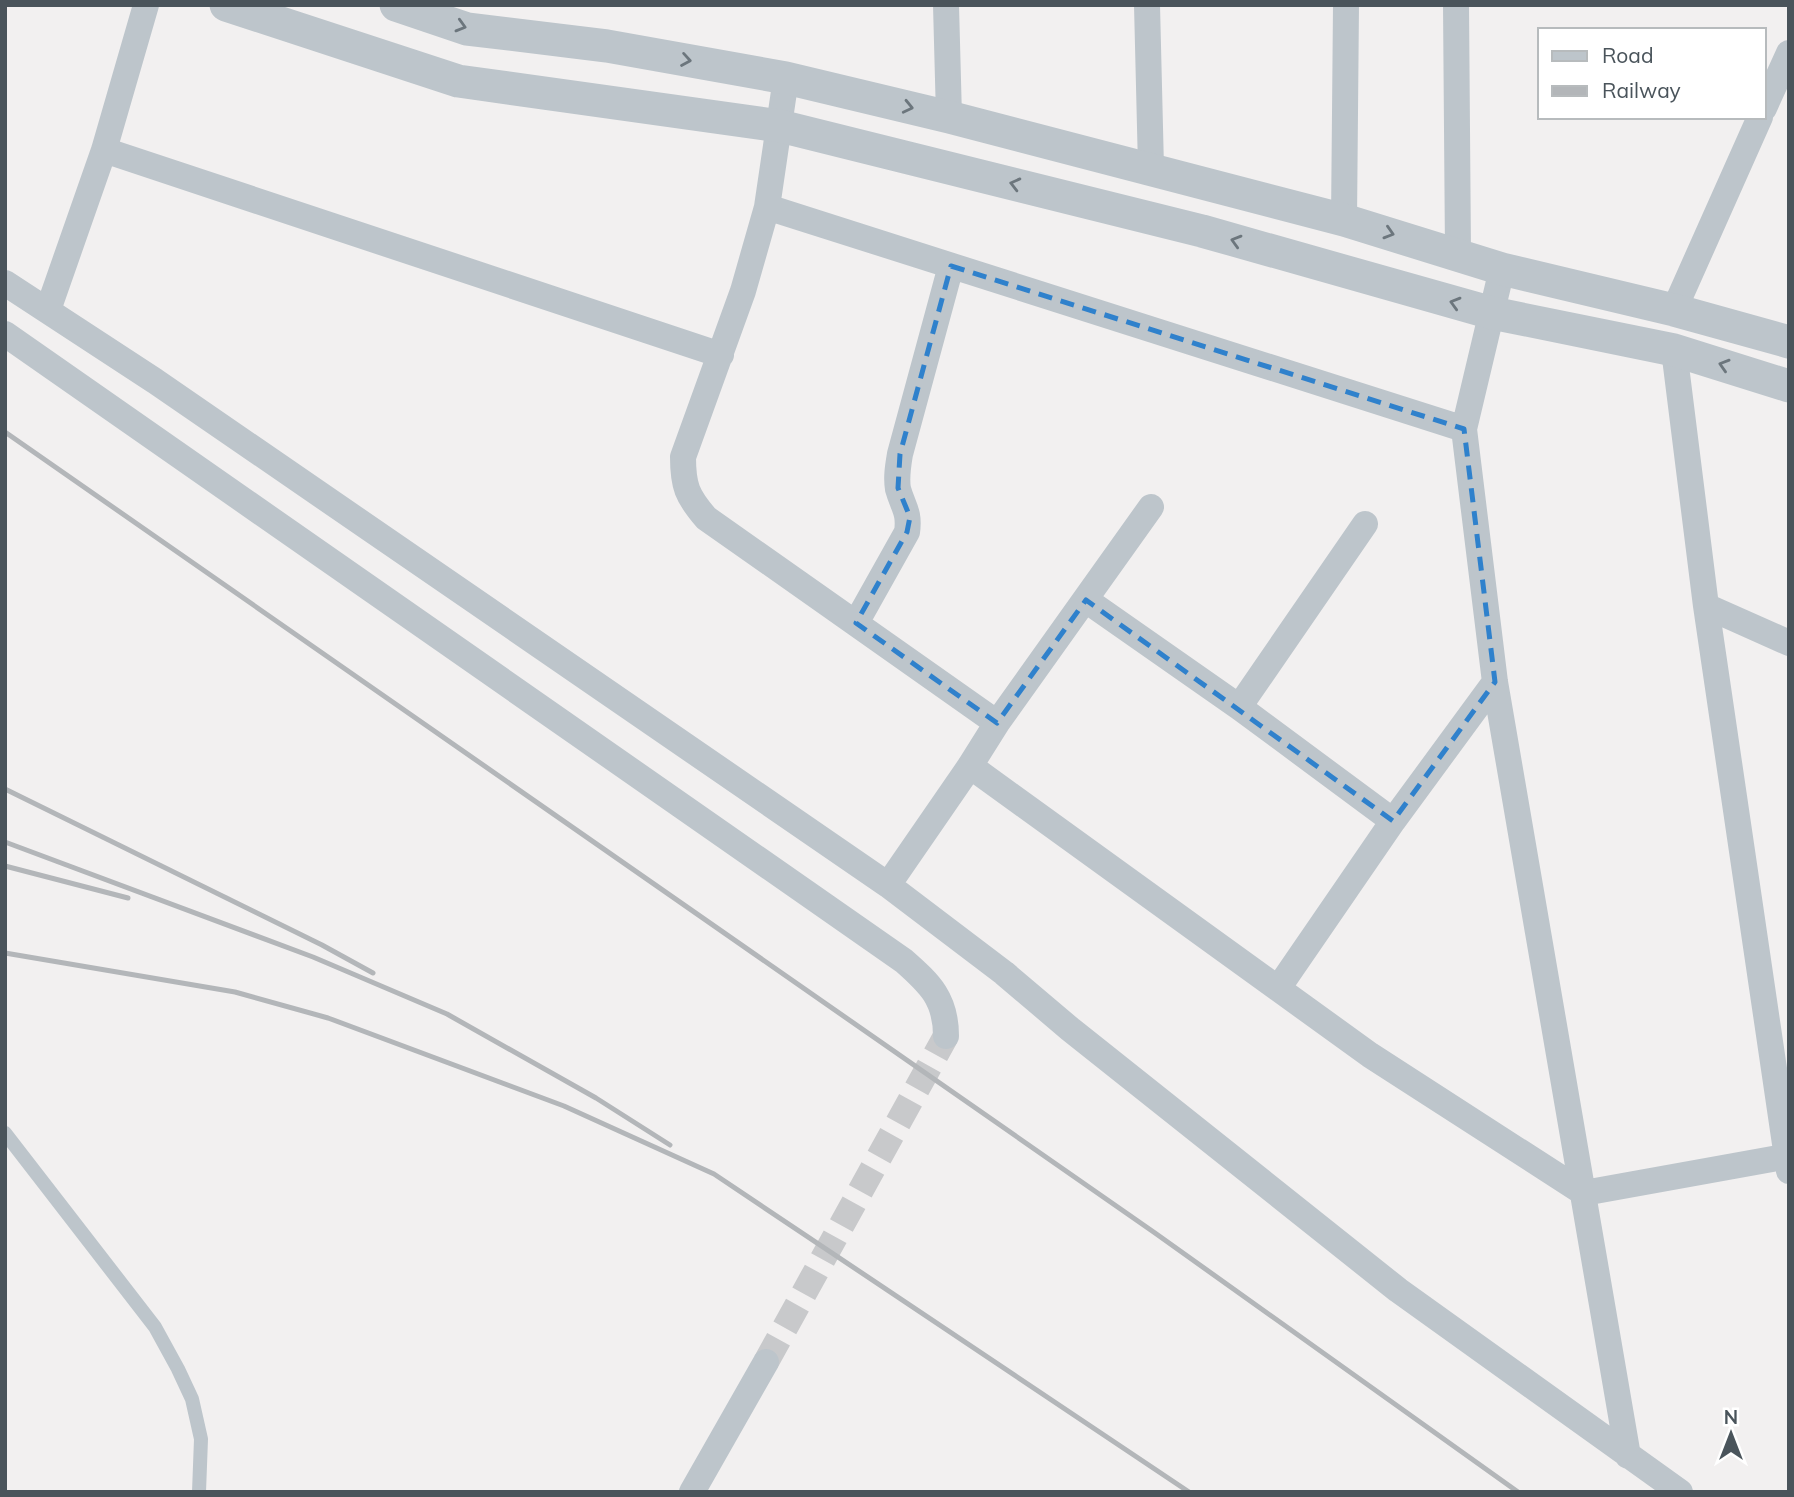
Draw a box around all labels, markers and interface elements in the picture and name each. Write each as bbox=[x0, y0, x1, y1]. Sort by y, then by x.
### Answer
one-way arrow bbox=[455, 18, 467, 32]
legend bbox=[1538, 28, 1766, 119]
text: Road bbox=[1602, 42, 1653, 68]
one-way arrow bbox=[680, 52, 692, 67]
text: Railway bbox=[1602, 77, 1681, 103]
one-way arrow bbox=[902, 99, 914, 113]
one-way arrow bbox=[1009, 178, 1021, 193]
one-way arrow bbox=[1383, 225, 1395, 240]
one-way arrow bbox=[1230, 234, 1242, 249]
one-way arrow bbox=[1449, 296, 1461, 311]
one-way arrow bbox=[1718, 359, 1730, 374]
north arrow bbox=[1696, 1399, 1766, 1469]
text: N bbox=[1724, 1405, 1738, 1429]

